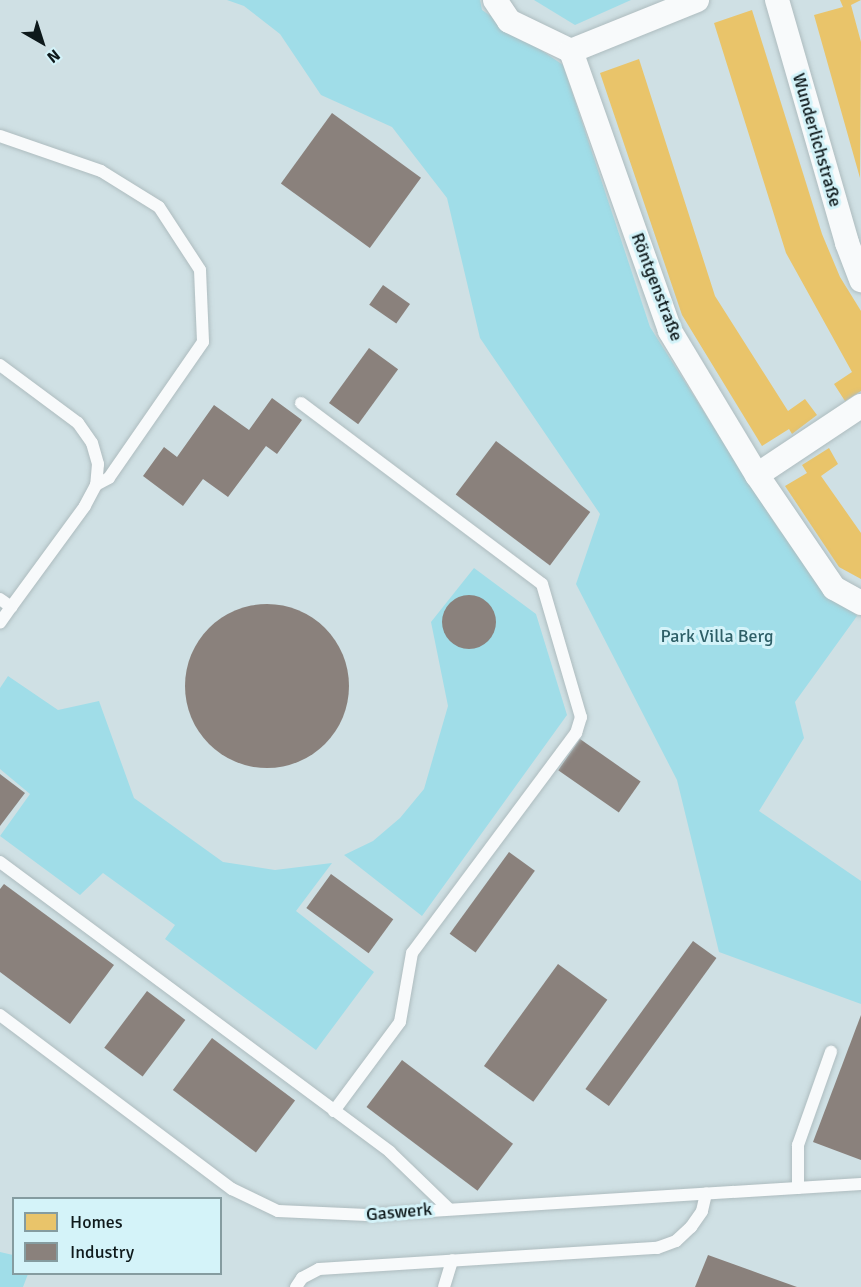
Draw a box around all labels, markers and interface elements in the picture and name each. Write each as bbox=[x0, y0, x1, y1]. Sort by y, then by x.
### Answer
north arrow bbox=[12, 12, 72, 72]
text: N bbox=[43, 45, 64, 67]
street label: Wunderlichstraße bbox=[788, 71, 846, 209]
street label: Röntgenstraße bbox=[626, 230, 688, 344]
park label: Park Villa Berg bbox=[660, 625, 774, 647]
legend bbox=[12, 1197, 222, 1275]
street label: Gaswerk bbox=[365, 1198, 433, 1226]
text: Homes bbox=[70, 1211, 123, 1233]
text: Industry bbox=[70, 1241, 134, 1263]

